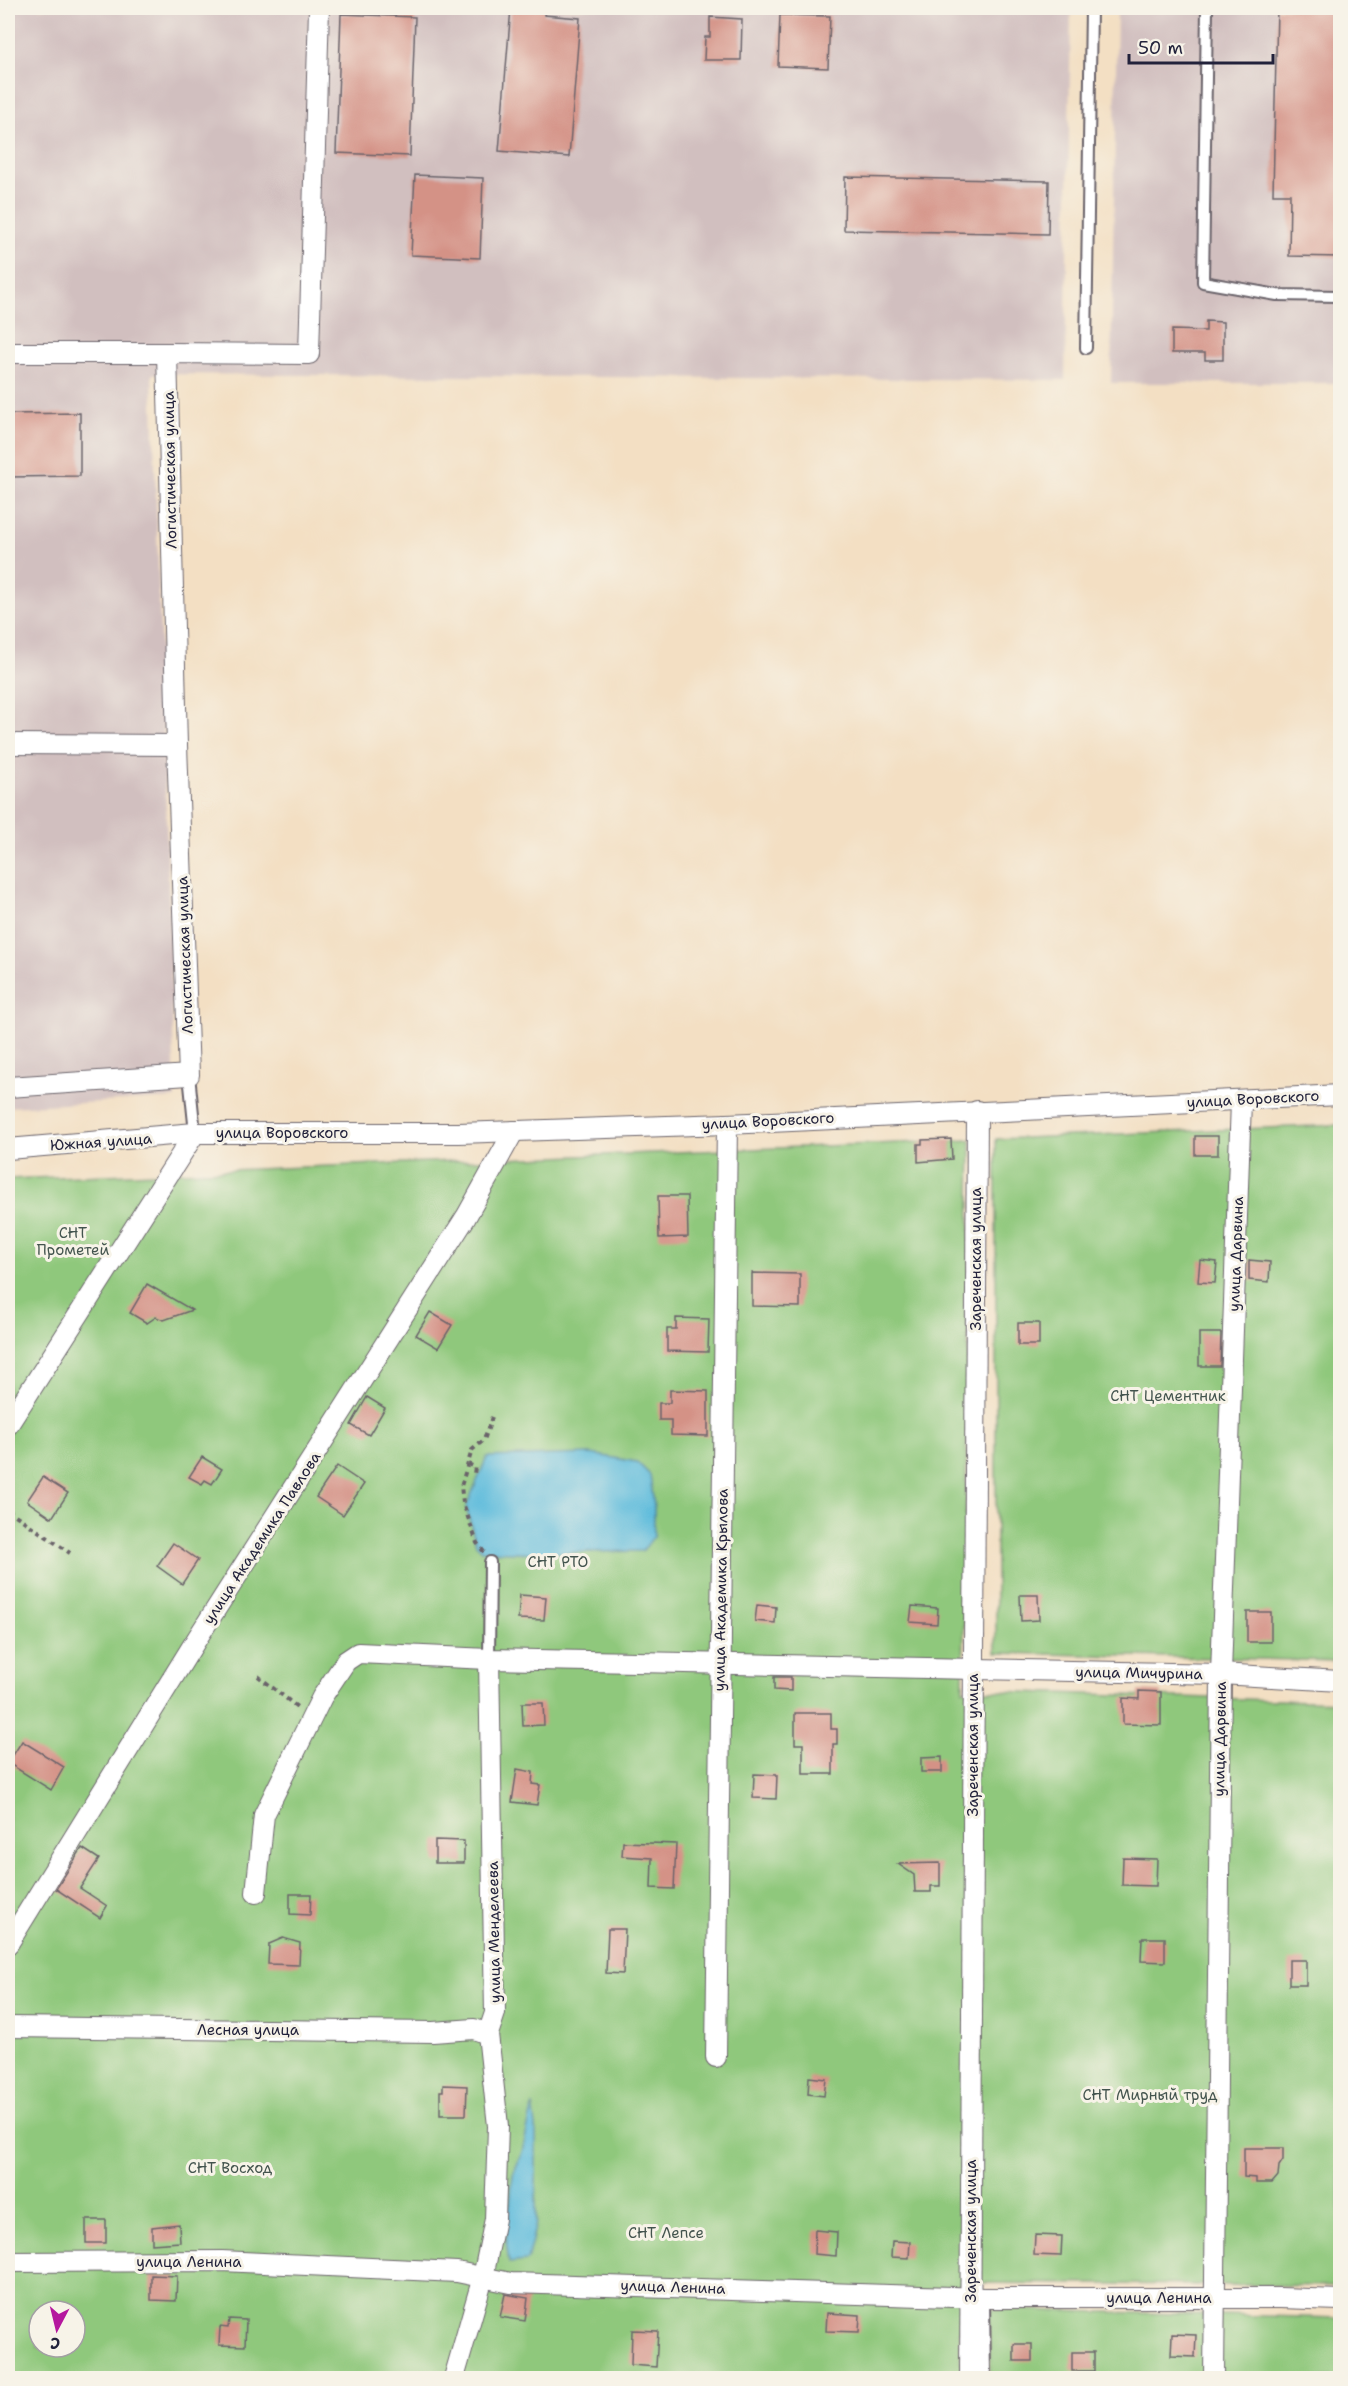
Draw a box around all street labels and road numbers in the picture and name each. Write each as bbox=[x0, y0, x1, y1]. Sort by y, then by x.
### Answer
street label: Логистическая улица bbox=[159, 390, 181, 549]
street label: Логистическая улица bbox=[172, 875, 198, 1034]
street label: улица Воровского bbox=[1186, 1086, 1320, 1112]
street label: улица Воровского bbox=[701, 1108, 835, 1134]
street label: улица Воровского bbox=[216, 1123, 348, 1143]
street label: Южная улица bbox=[49, 1128, 153, 1156]
street label: Зареченская улица bbox=[966, 1187, 986, 1331]
street label: улица Дарвина bbox=[1224, 1195, 1248, 1312]
street label: улица Академика Павлова bbox=[199, 1447, 326, 1628]
street label: улица Академика Крылова bbox=[709, 1488, 733, 1692]
street label: улица Мичурина bbox=[1075, 1662, 1204, 1684]
street label: Зареченская улица bbox=[963, 1673, 983, 1817]
street label: улица Дарвина bbox=[1209, 1681, 1231, 1797]
street label: улица Менделеева bbox=[483, 1860, 505, 2003]
street label: Лесная улица bbox=[197, 2020, 300, 2040]
street label: Зареченская улица bbox=[961, 2159, 981, 2303]
street label: улица Ленина bbox=[136, 2252, 242, 2272]
street label: улица Ленина bbox=[620, 2275, 727, 2299]
street label: улица Ленина bbox=[1106, 2288, 1212, 2308]

